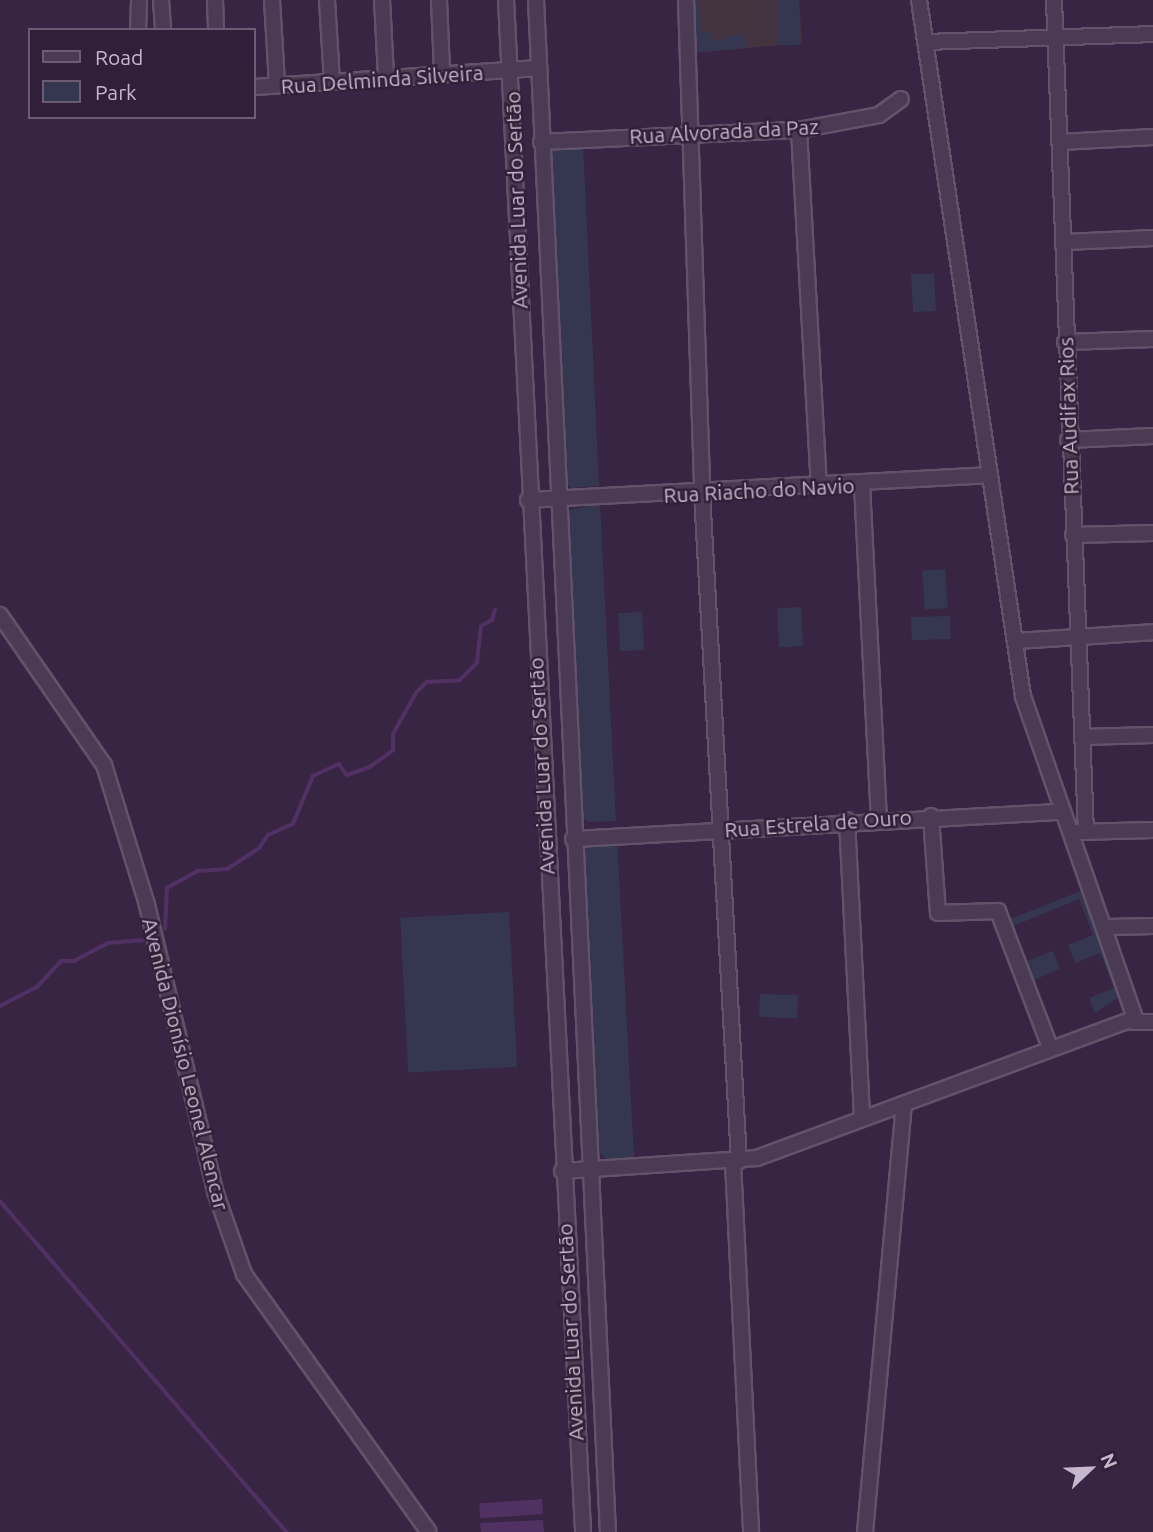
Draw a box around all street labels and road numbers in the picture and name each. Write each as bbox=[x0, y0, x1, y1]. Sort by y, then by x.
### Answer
street label: Rua Delminda Silveira bbox=[280, 59, 484, 99]
street label: Avenida Luar do Sertão bbox=[500, 91, 532, 309]
street label: Rua Alvorada da Paz bbox=[629, 113, 819, 149]
street label: Rua Audifax Rios bbox=[1053, 337, 1083, 495]
street label: Rua Riacho do Navio bbox=[663, 472, 855, 508]
street label: Avenida Luar do Sertão bbox=[523, 657, 559, 875]
street label: Rua Estrela de Ouro bbox=[724, 804, 912, 842]
street label: Avenida Dionísio Leonel Alencar bbox=[137, 915, 235, 1213]
street label: Avenida Luar do Sertão bbox=[552, 1223, 588, 1441]

